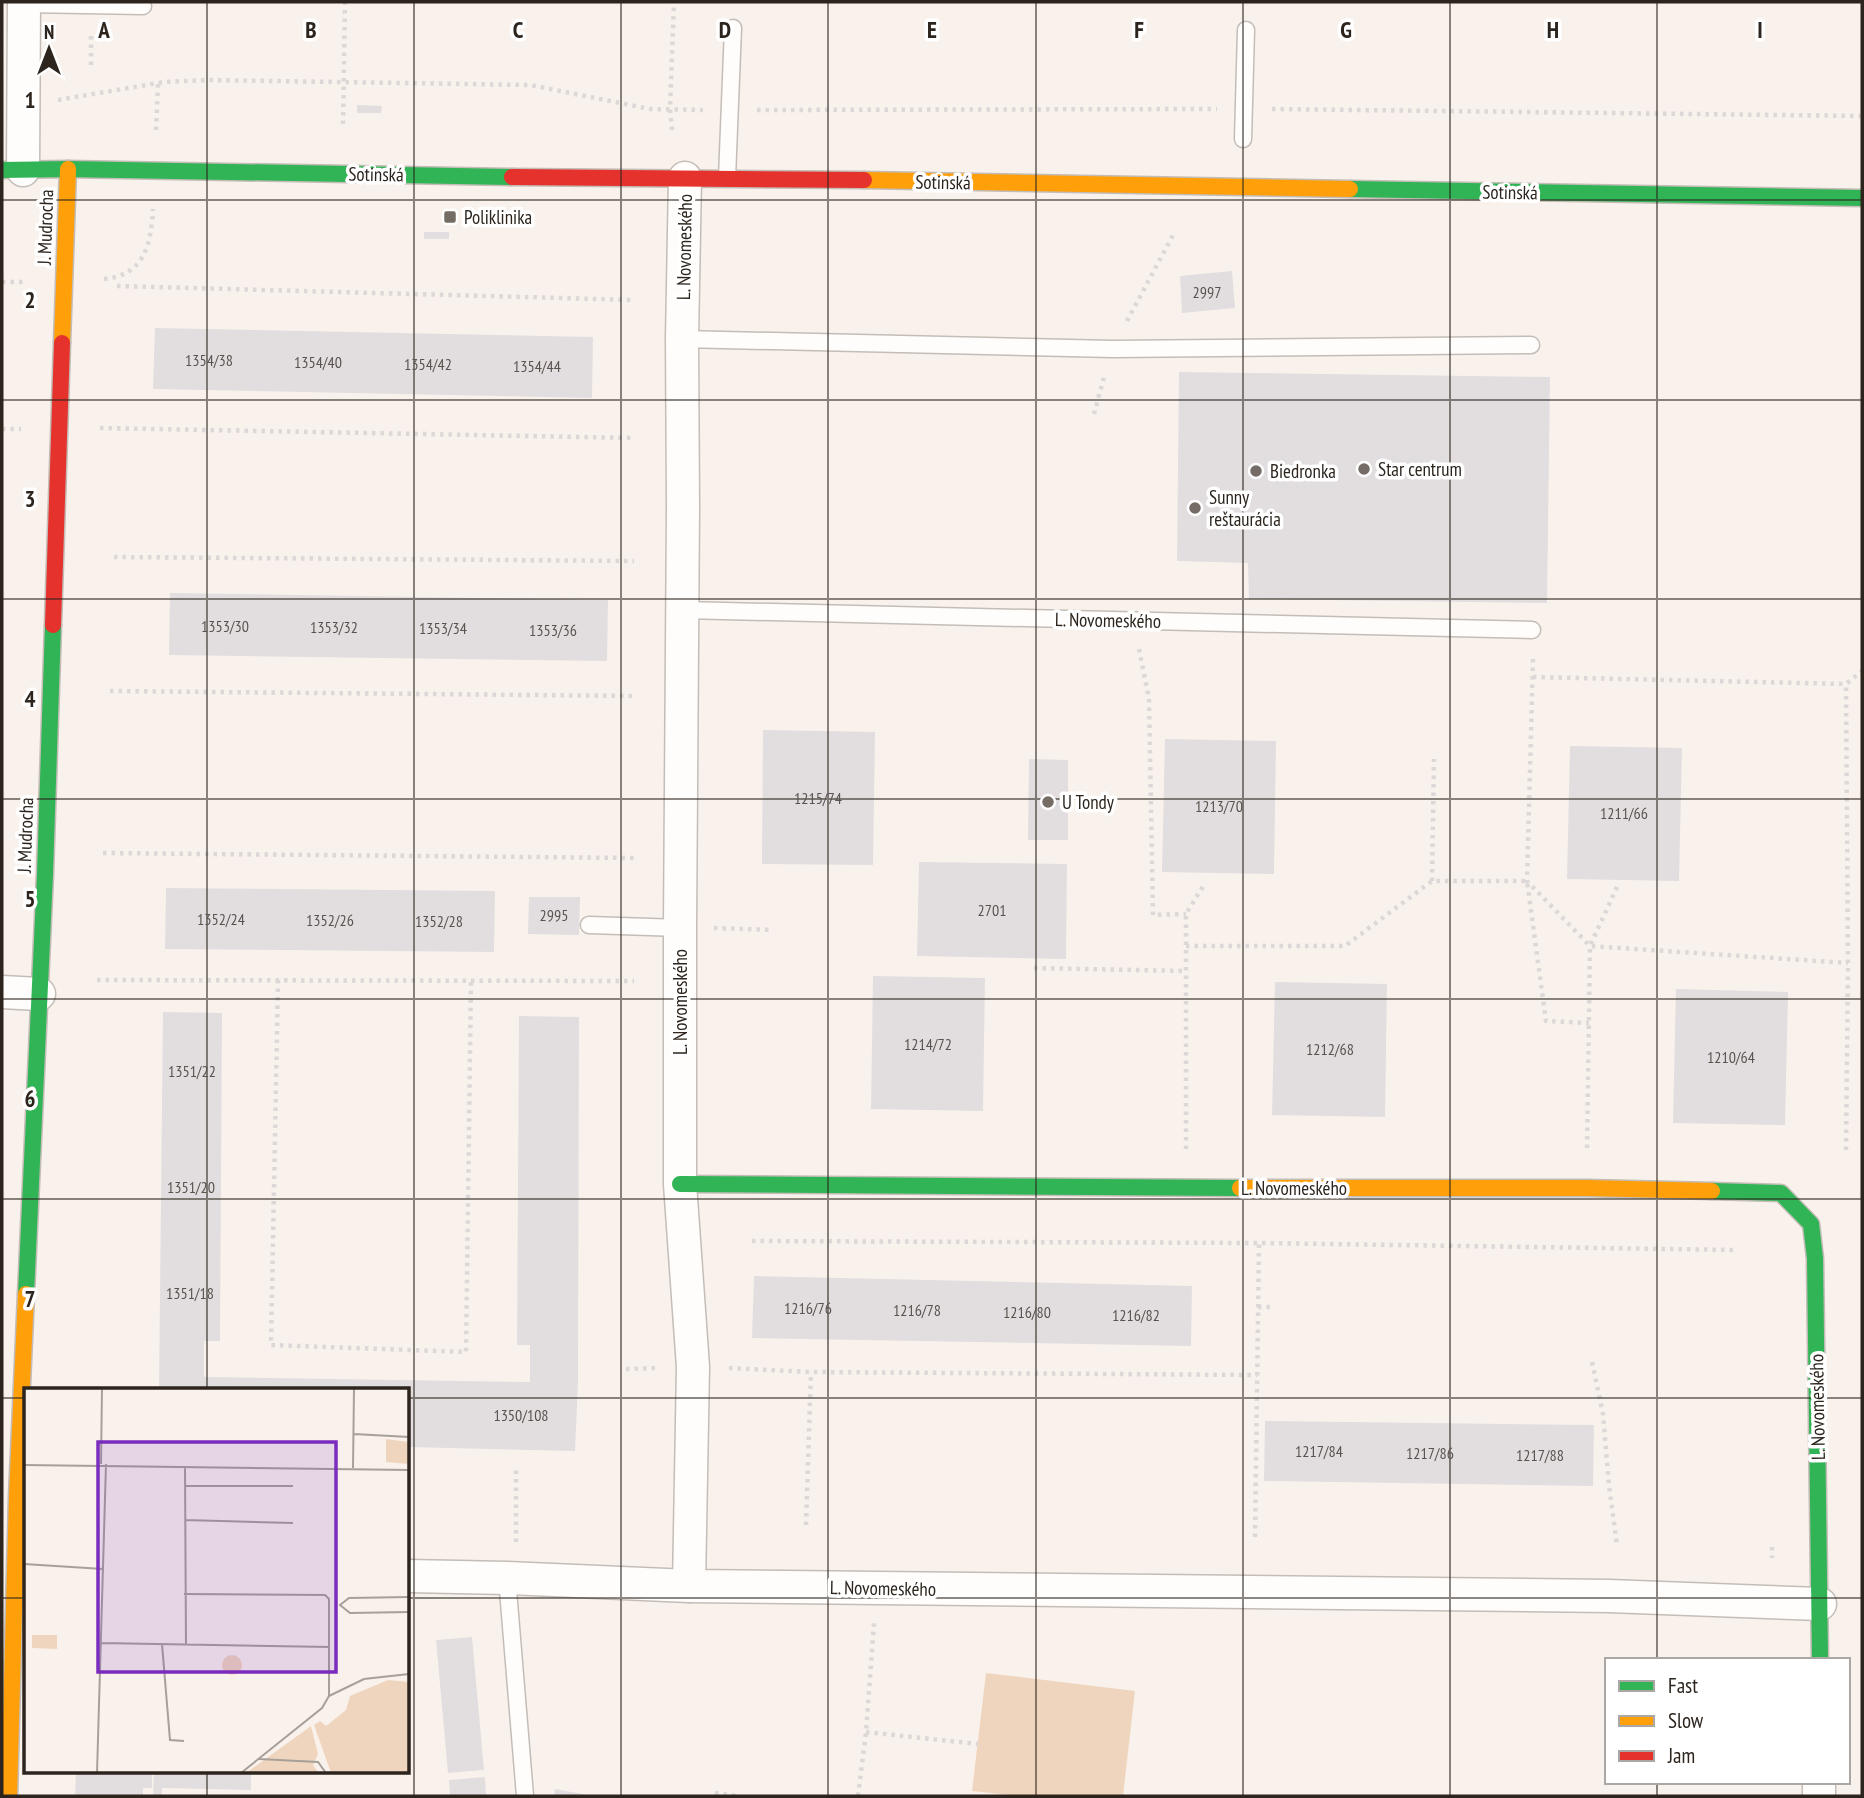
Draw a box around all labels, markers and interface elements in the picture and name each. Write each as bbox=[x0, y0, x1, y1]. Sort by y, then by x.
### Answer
north arrow bbox=[14, 14, 84, 84]
text: A bbox=[97, 15, 110, 44]
text: B bbox=[305, 15, 317, 44]
text: C bbox=[513, 15, 524, 44]
text: D bbox=[719, 15, 731, 44]
text: E bbox=[927, 15, 937, 44]
text: F bbox=[1134, 15, 1144, 44]
text: G bbox=[1340, 15, 1352, 44]
text: H bbox=[1547, 15, 1559, 44]
text: I bbox=[1757, 15, 1763, 44]
text: N bbox=[44, 20, 54, 44]
text: 1 bbox=[25, 85, 36, 114]
street label: Sotinská bbox=[348, 162, 404, 186]
street label: Sotinská bbox=[915, 170, 971, 194]
street label: Sotinská bbox=[1482, 180, 1538, 204]
street label: J. Mudrocha bbox=[32, 189, 58, 266]
street label: L. Novomeského bbox=[671, 194, 697, 300]
place label: Poliklinika bbox=[464, 205, 532, 229]
marker: Poliklinika bbox=[442, 209, 458, 225]
house number: 2997 bbox=[1193, 282, 1221, 302]
text: 2 bbox=[25, 285, 36, 314]
house number: 1354/38 bbox=[185, 350, 233, 370]
house number: 1354/40 bbox=[294, 352, 342, 372]
house number: 1354/42 bbox=[404, 354, 452, 374]
house number: 1354/44 bbox=[513, 356, 561, 376]
place label: Star centrum bbox=[1378, 457, 1462, 481]
place label: Biedronka bbox=[1270, 459, 1336, 483]
marker: Star centrum bbox=[1356, 461, 1372, 477]
marker: Biedronka bbox=[1248, 463, 1264, 479]
text: 3 bbox=[25, 484, 36, 513]
place label: Sunny reštaurácia bbox=[1209, 485, 1281, 531]
marker: Sunny reštaurácia bbox=[1187, 500, 1203, 516]
street label: L. Novomeského bbox=[1055, 607, 1161, 633]
house number: 1353/30 bbox=[201, 616, 249, 636]
house number: 1353/32 bbox=[310, 617, 358, 637]
house number: 1353/34 bbox=[419, 618, 467, 638]
house number: 1353/36 bbox=[529, 620, 577, 640]
text: 4 bbox=[25, 684, 36, 713]
house number: 1215/74 bbox=[794, 788, 842, 808]
place label: U Tondy bbox=[1062, 790, 1115, 814]
marker: U Tondy bbox=[1040, 794, 1056, 810]
house number: 1213/70 bbox=[1195, 796, 1243, 816]
street label: J. Mudrocha bbox=[12, 797, 38, 874]
house number: 1211/66 bbox=[1600, 803, 1648, 823]
text: 5 bbox=[25, 884, 36, 913]
house number: 2701 bbox=[978, 900, 1006, 920]
house number: 2995 bbox=[540, 905, 568, 925]
house number: 1352/24 bbox=[197, 909, 245, 929]
house number: 1352/26 bbox=[306, 910, 354, 930]
house number: 1352/28 bbox=[415, 911, 463, 931]
street label: L. Novomeského bbox=[668, 949, 692, 1055]
house number: 1214/72 bbox=[904, 1034, 952, 1054]
house number: 1212/68 bbox=[1306, 1039, 1354, 1059]
house number: 1210/64 bbox=[1707, 1047, 1755, 1067]
house number: 1351/22 bbox=[168, 1061, 216, 1081]
text: 6 bbox=[25, 1084, 36, 1113]
street label: L. Novomeského bbox=[1241, 1176, 1347, 1200]
house number: 1351/20 bbox=[167, 1177, 215, 1197]
house number: 1351/18 bbox=[166, 1283, 214, 1303]
text: 7 bbox=[25, 1284, 36, 1313]
house number: 1216/76 bbox=[784, 1298, 832, 1318]
house number: 1216/78 bbox=[893, 1300, 941, 1320]
house number: 1216/80 bbox=[1003, 1302, 1051, 1322]
house number: 1216/82 bbox=[1112, 1305, 1160, 1325]
street label: L. Novomeského bbox=[1804, 1354, 1830, 1460]
inset map bbox=[24, 1388, 410, 1773]
house number: 1350/108 bbox=[493, 1405, 549, 1425]
house number: 1217/84 bbox=[1295, 1441, 1343, 1461]
house number: 1217/86 bbox=[1406, 1443, 1454, 1463]
house number: 1217/88 bbox=[1516, 1445, 1564, 1465]
street label: L. Novomeského bbox=[830, 1575, 936, 1601]
legend bbox=[1605, 1658, 1850, 1784]
text: Fast bbox=[1668, 1672, 1698, 1699]
text: Slow bbox=[1668, 1707, 1704, 1734]
text: Jam bbox=[1667, 1742, 1695, 1769]

